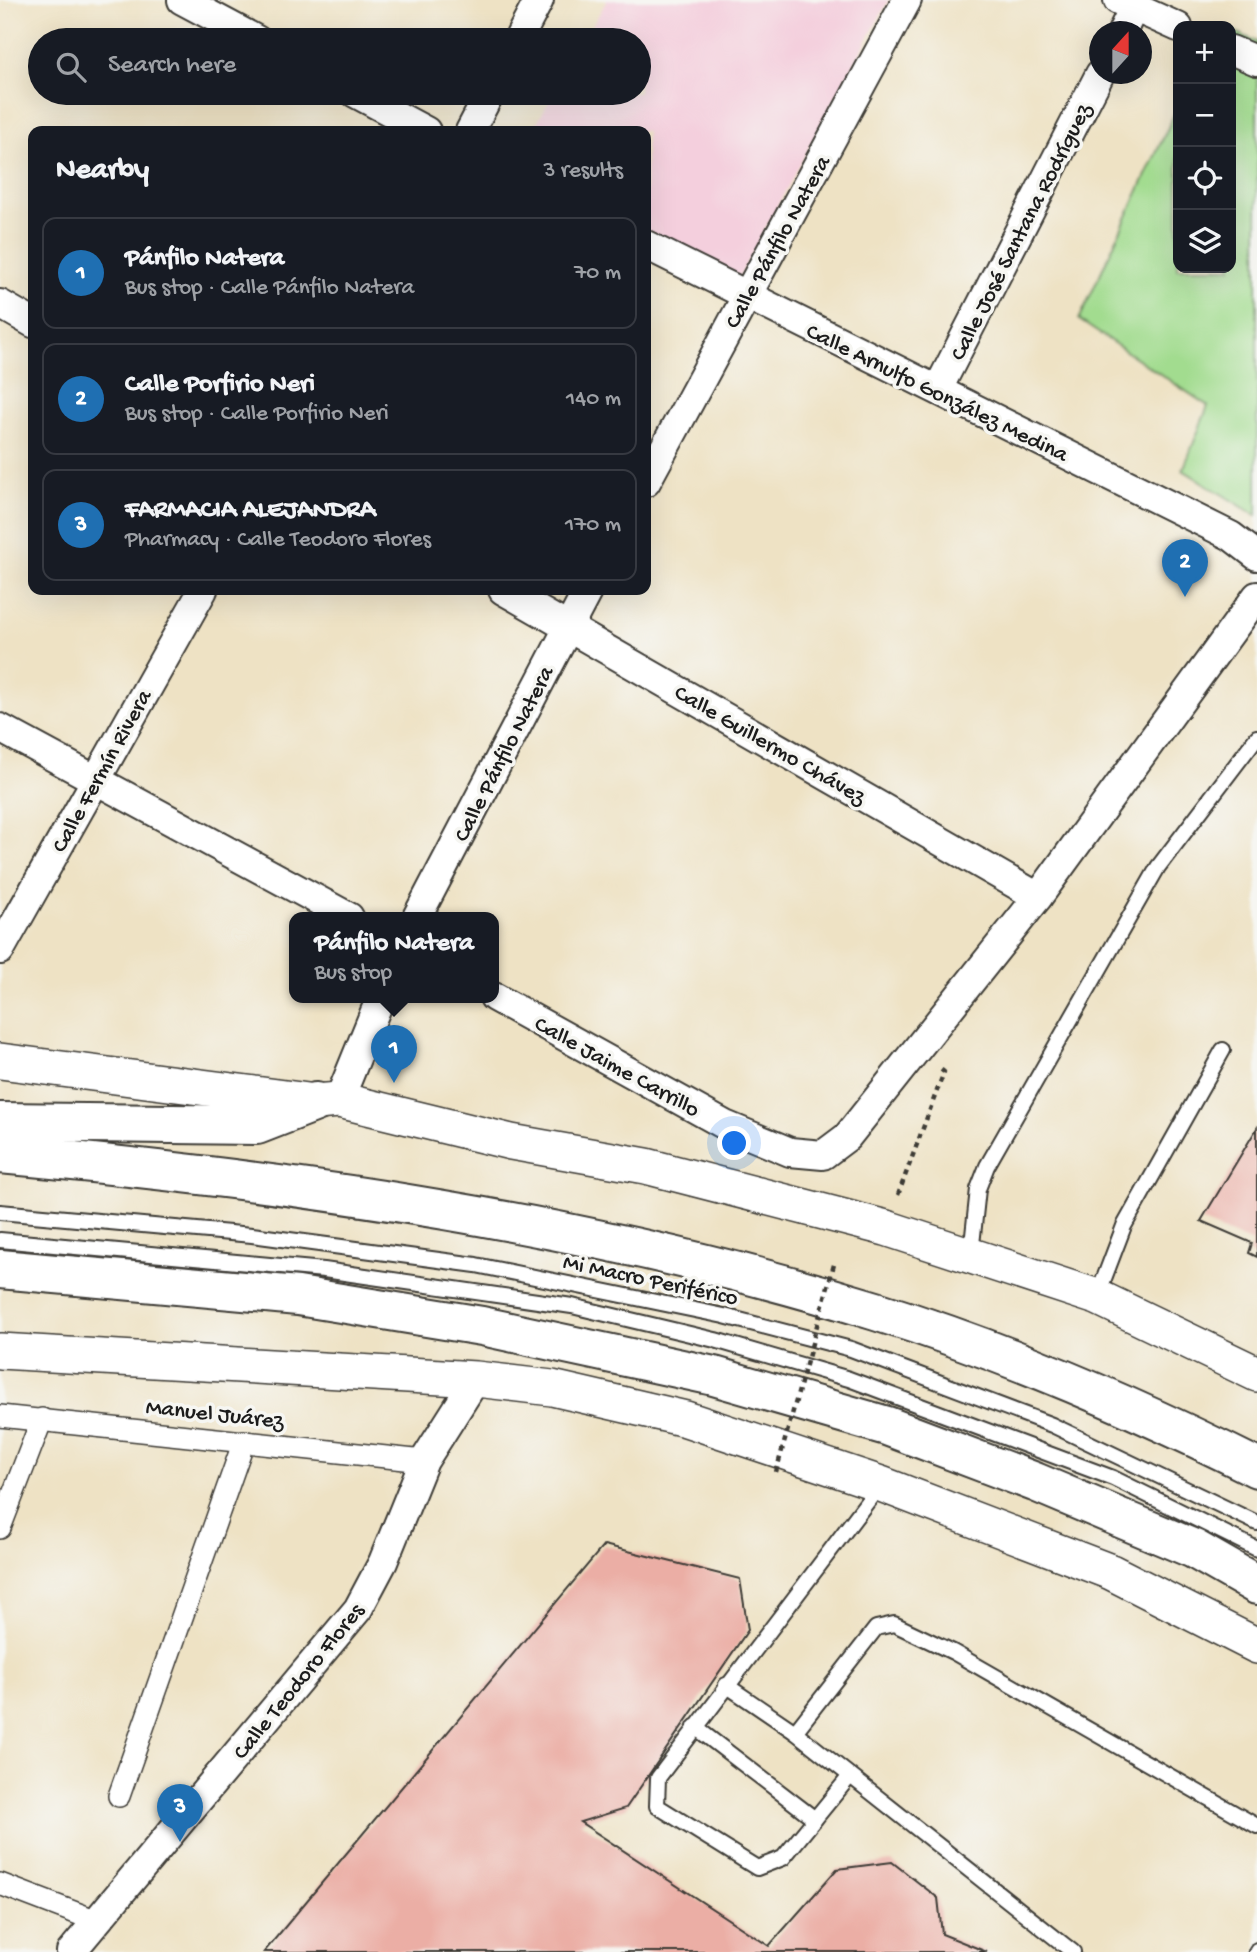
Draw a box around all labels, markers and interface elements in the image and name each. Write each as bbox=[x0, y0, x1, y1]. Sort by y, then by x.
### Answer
north arrow bbox=[1089, 21, 1152, 84]
map controls bbox=[1173, 21, 1236, 273]
button: + bbox=[1173, 21, 1236, 84]
search box bbox=[28, 28, 651, 105]
icon: search bbox=[52, 48, 90, 86]
text: Search here bbox=[108, 51, 236, 82]
button: − bbox=[1173, 84, 1236, 147]
street label: Calle José Santana Rodríguez bbox=[945, 99, 1099, 366]
button: locate bbox=[1173, 147, 1236, 210]
street label: Calle Pánfilo Natera bbox=[720, 150, 838, 334]
text: Nearby bbox=[56, 154, 149, 189]
text: 3 results bbox=[543, 158, 623, 185]
button: layers bbox=[1173, 210, 1236, 273]
text: Pánfilo Natera bbox=[125, 244, 284, 275]
text: 1 bbox=[76, 260, 86, 287]
text: 70 m bbox=[574, 260, 621, 287]
text: Bus stop · Calle Pánfilo Natera bbox=[125, 275, 414, 302]
street label: Calle Arnulfo González Medina bbox=[801, 319, 1073, 470]
text: Calle Porfirio Neri bbox=[125, 370, 315, 401]
text: 2 bbox=[75, 386, 87, 413]
text: 140 m bbox=[566, 386, 621, 413]
text: Bus stop · Calle Porfirio Neri bbox=[125, 401, 389, 428]
text: FARMACIA ALEJANDRA bbox=[125, 496, 376, 527]
text: 3 bbox=[75, 512, 87, 539]
text: 170 m bbox=[565, 512, 621, 539]
text: Pharmacy · Calle Teodoro Flores bbox=[125, 527, 431, 554]
pin: 2 bbox=[1162, 539, 1208, 597]
street label: Calle Pánfilo Natera bbox=[449, 661, 562, 847]
street label: Calle Guillermo Chávez bbox=[669, 680, 871, 812]
street label: Calle Fermín Rivera bbox=[47, 684, 160, 858]
popup bbox=[289, 912, 499, 1003]
text: Pánfilo Natera bbox=[314, 929, 474, 960]
text: Bus stop bbox=[314, 960, 392, 987]
street label: Calle Jaime Carrillo bbox=[529, 1011, 704, 1125]
pin: 1 bbox=[371, 1025, 417, 1083]
your location bbox=[717, 1126, 751, 1160]
street label: Mi Macro Periférico bbox=[560, 1250, 740, 1313]
street label: Manuel Juárez bbox=[144, 1395, 286, 1436]
street label: Calle Teodoro Flores bbox=[228, 1598, 371, 1766]
pin: 3 bbox=[157, 1784, 203, 1842]

